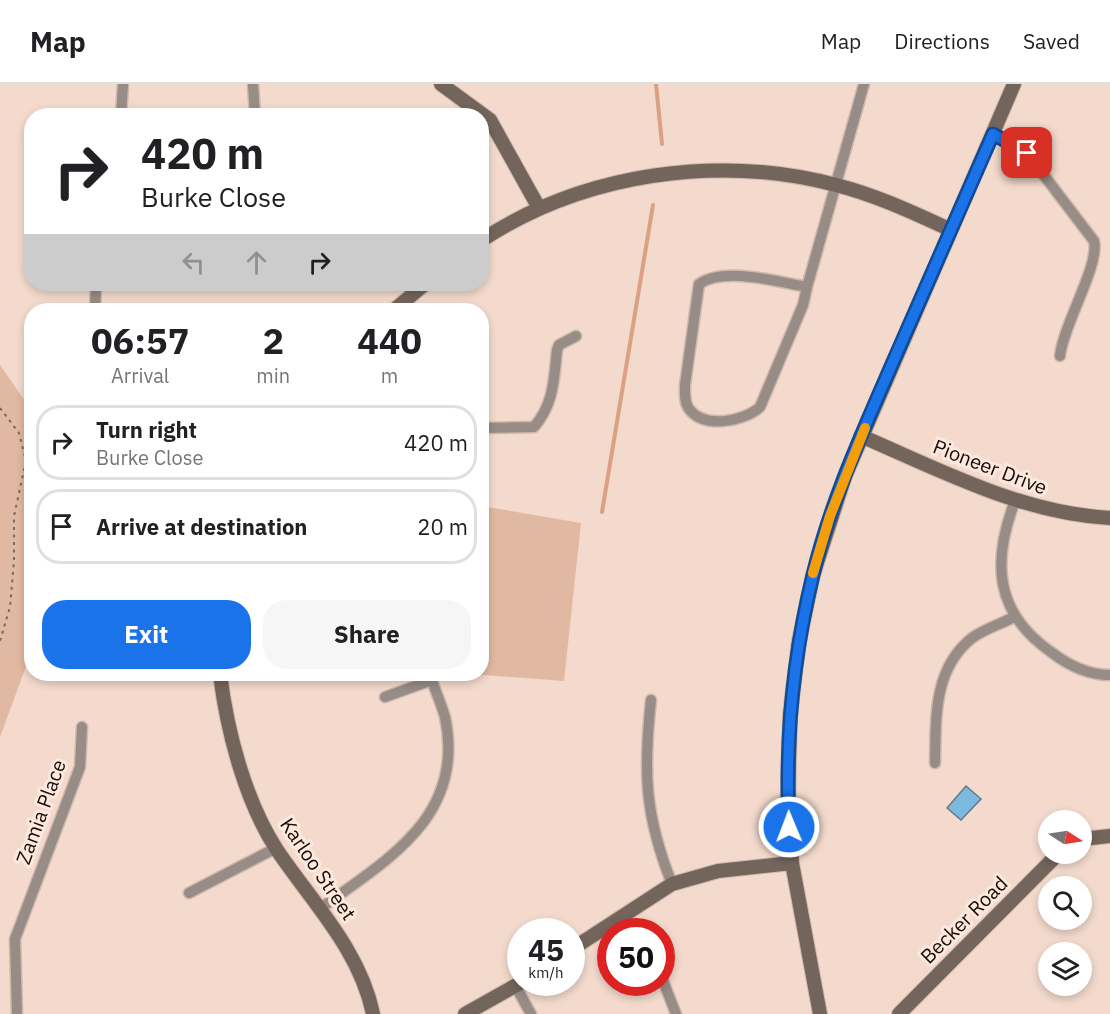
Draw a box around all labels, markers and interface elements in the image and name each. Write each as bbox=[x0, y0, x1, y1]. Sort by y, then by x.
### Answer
text: Map bbox=[30, 23, 86, 60]
text: Map bbox=[821, 27, 861, 55]
text: Directions bbox=[894, 27, 990, 55]
text: Saved bbox=[1023, 27, 1080, 55]
text: 420 m bbox=[141, 126, 264, 181]
pin bbox=[1001, 127, 1052, 178]
icon: right bbox=[42, 132, 120, 210]
icon: arrive bbox=[1010, 136, 1043, 169]
text: Burke Close bbox=[141, 179, 286, 214]
icon: left bbox=[177, 246, 210, 279]
icon: ahead bbox=[240, 246, 273, 279]
icon: right bbox=[303, 246, 336, 279]
text: 06:57 bbox=[91, 317, 189, 364]
text: 2 bbox=[262, 317, 284, 364]
text: 440 bbox=[357, 317, 422, 364]
text: Arrival bbox=[111, 362, 169, 389]
text: min bbox=[256, 362, 290, 389]
text: m bbox=[381, 362, 398, 389]
text: Turn right bbox=[96, 415, 197, 444]
icon: right bbox=[45, 426, 78, 459]
text: 420 m bbox=[404, 428, 468, 457]
street label: Pioneer Drive bbox=[929, 432, 1051, 501]
text: Burke Close bbox=[96, 444, 203, 471]
icon: arrive bbox=[45, 510, 78, 543]
text: Arrive at destination bbox=[96, 512, 307, 541]
text: 20 m bbox=[417, 512, 468, 541]
button: Exit bbox=[42, 600, 251, 669]
button: Share bbox=[263, 600, 471, 669]
street label: Zamia Place bbox=[9, 756, 72, 868]
position arrow bbox=[757, 795, 821, 859]
north arrow bbox=[1038, 810, 1092, 864]
map controls bbox=[1038, 810, 1092, 996]
street label: Karloo Street bbox=[274, 812, 363, 925]
street label: Becker Road bbox=[914, 870, 1013, 969]
button: search bbox=[1038, 876, 1092, 930]
speed limit sign: 50 bbox=[597, 918, 675, 996]
text: 45 bbox=[528, 930, 564, 969]
button: layers bbox=[1038, 942, 1092, 996]
text: km/h bbox=[528, 963, 564, 982]

